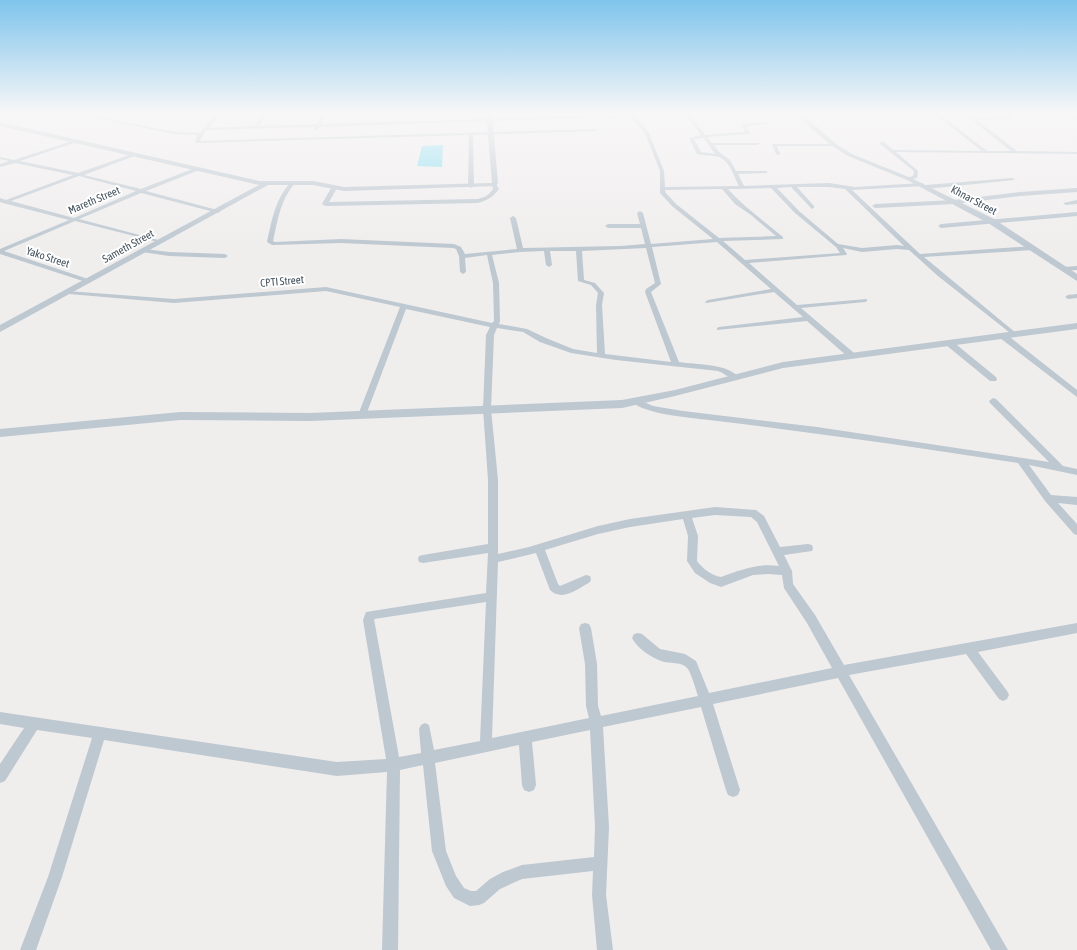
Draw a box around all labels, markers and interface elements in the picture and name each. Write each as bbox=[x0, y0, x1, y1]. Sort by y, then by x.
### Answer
street label: Khnar Street bbox=[949, 183, 999, 217]
street label: Mareth Street bbox=[66, 184, 122, 216]
street label: Sameth Street bbox=[100, 227, 156, 265]
street label: Yako Street bbox=[25, 244, 71, 270]
street label: CPTI Street bbox=[260, 273, 304, 289]

